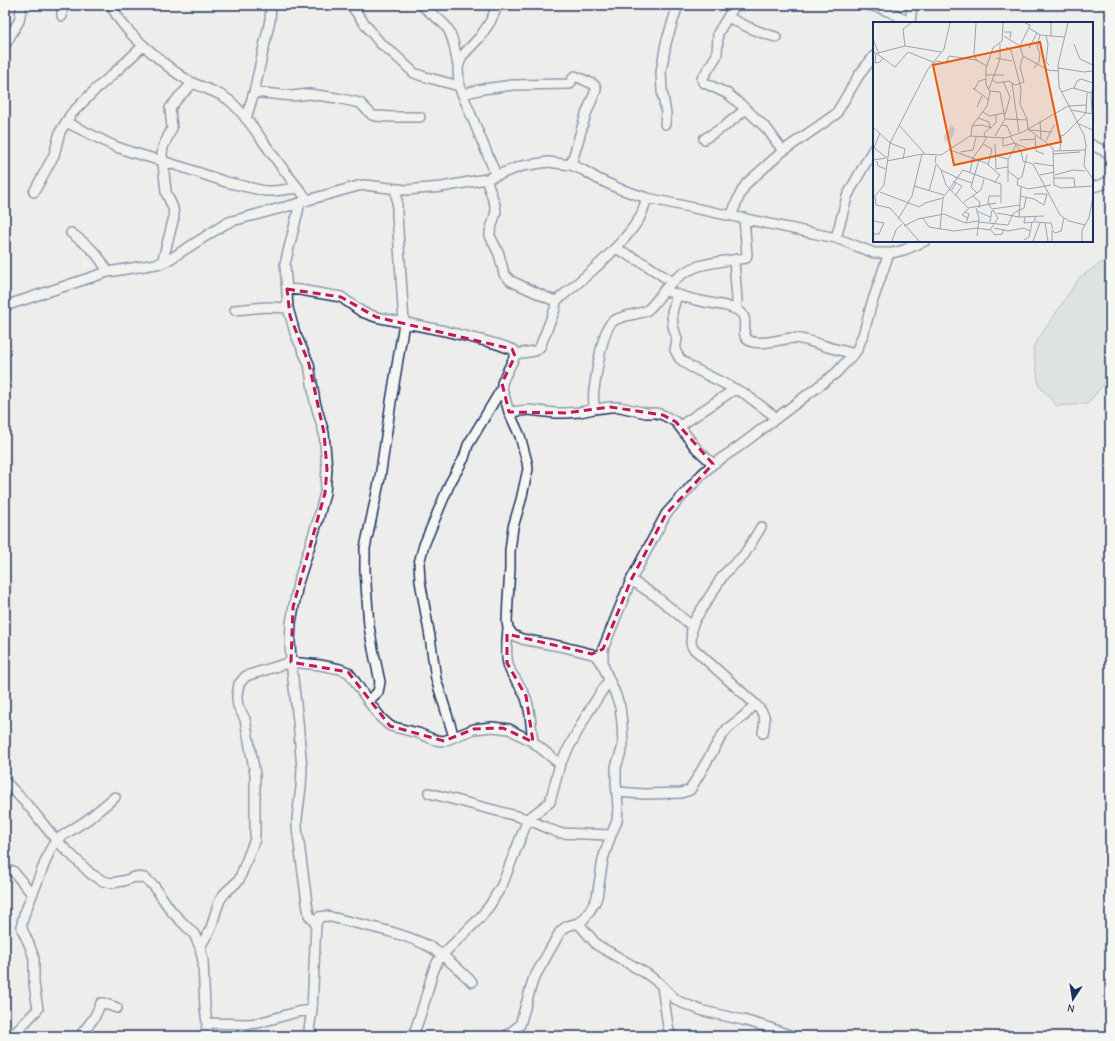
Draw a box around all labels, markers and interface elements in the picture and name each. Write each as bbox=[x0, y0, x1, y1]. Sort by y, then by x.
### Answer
inset map bbox=[873, 22, 1093, 242]
north arrow bbox=[1053, 979, 1093, 1019]
text: N bbox=[1066, 1001, 1076, 1015]

